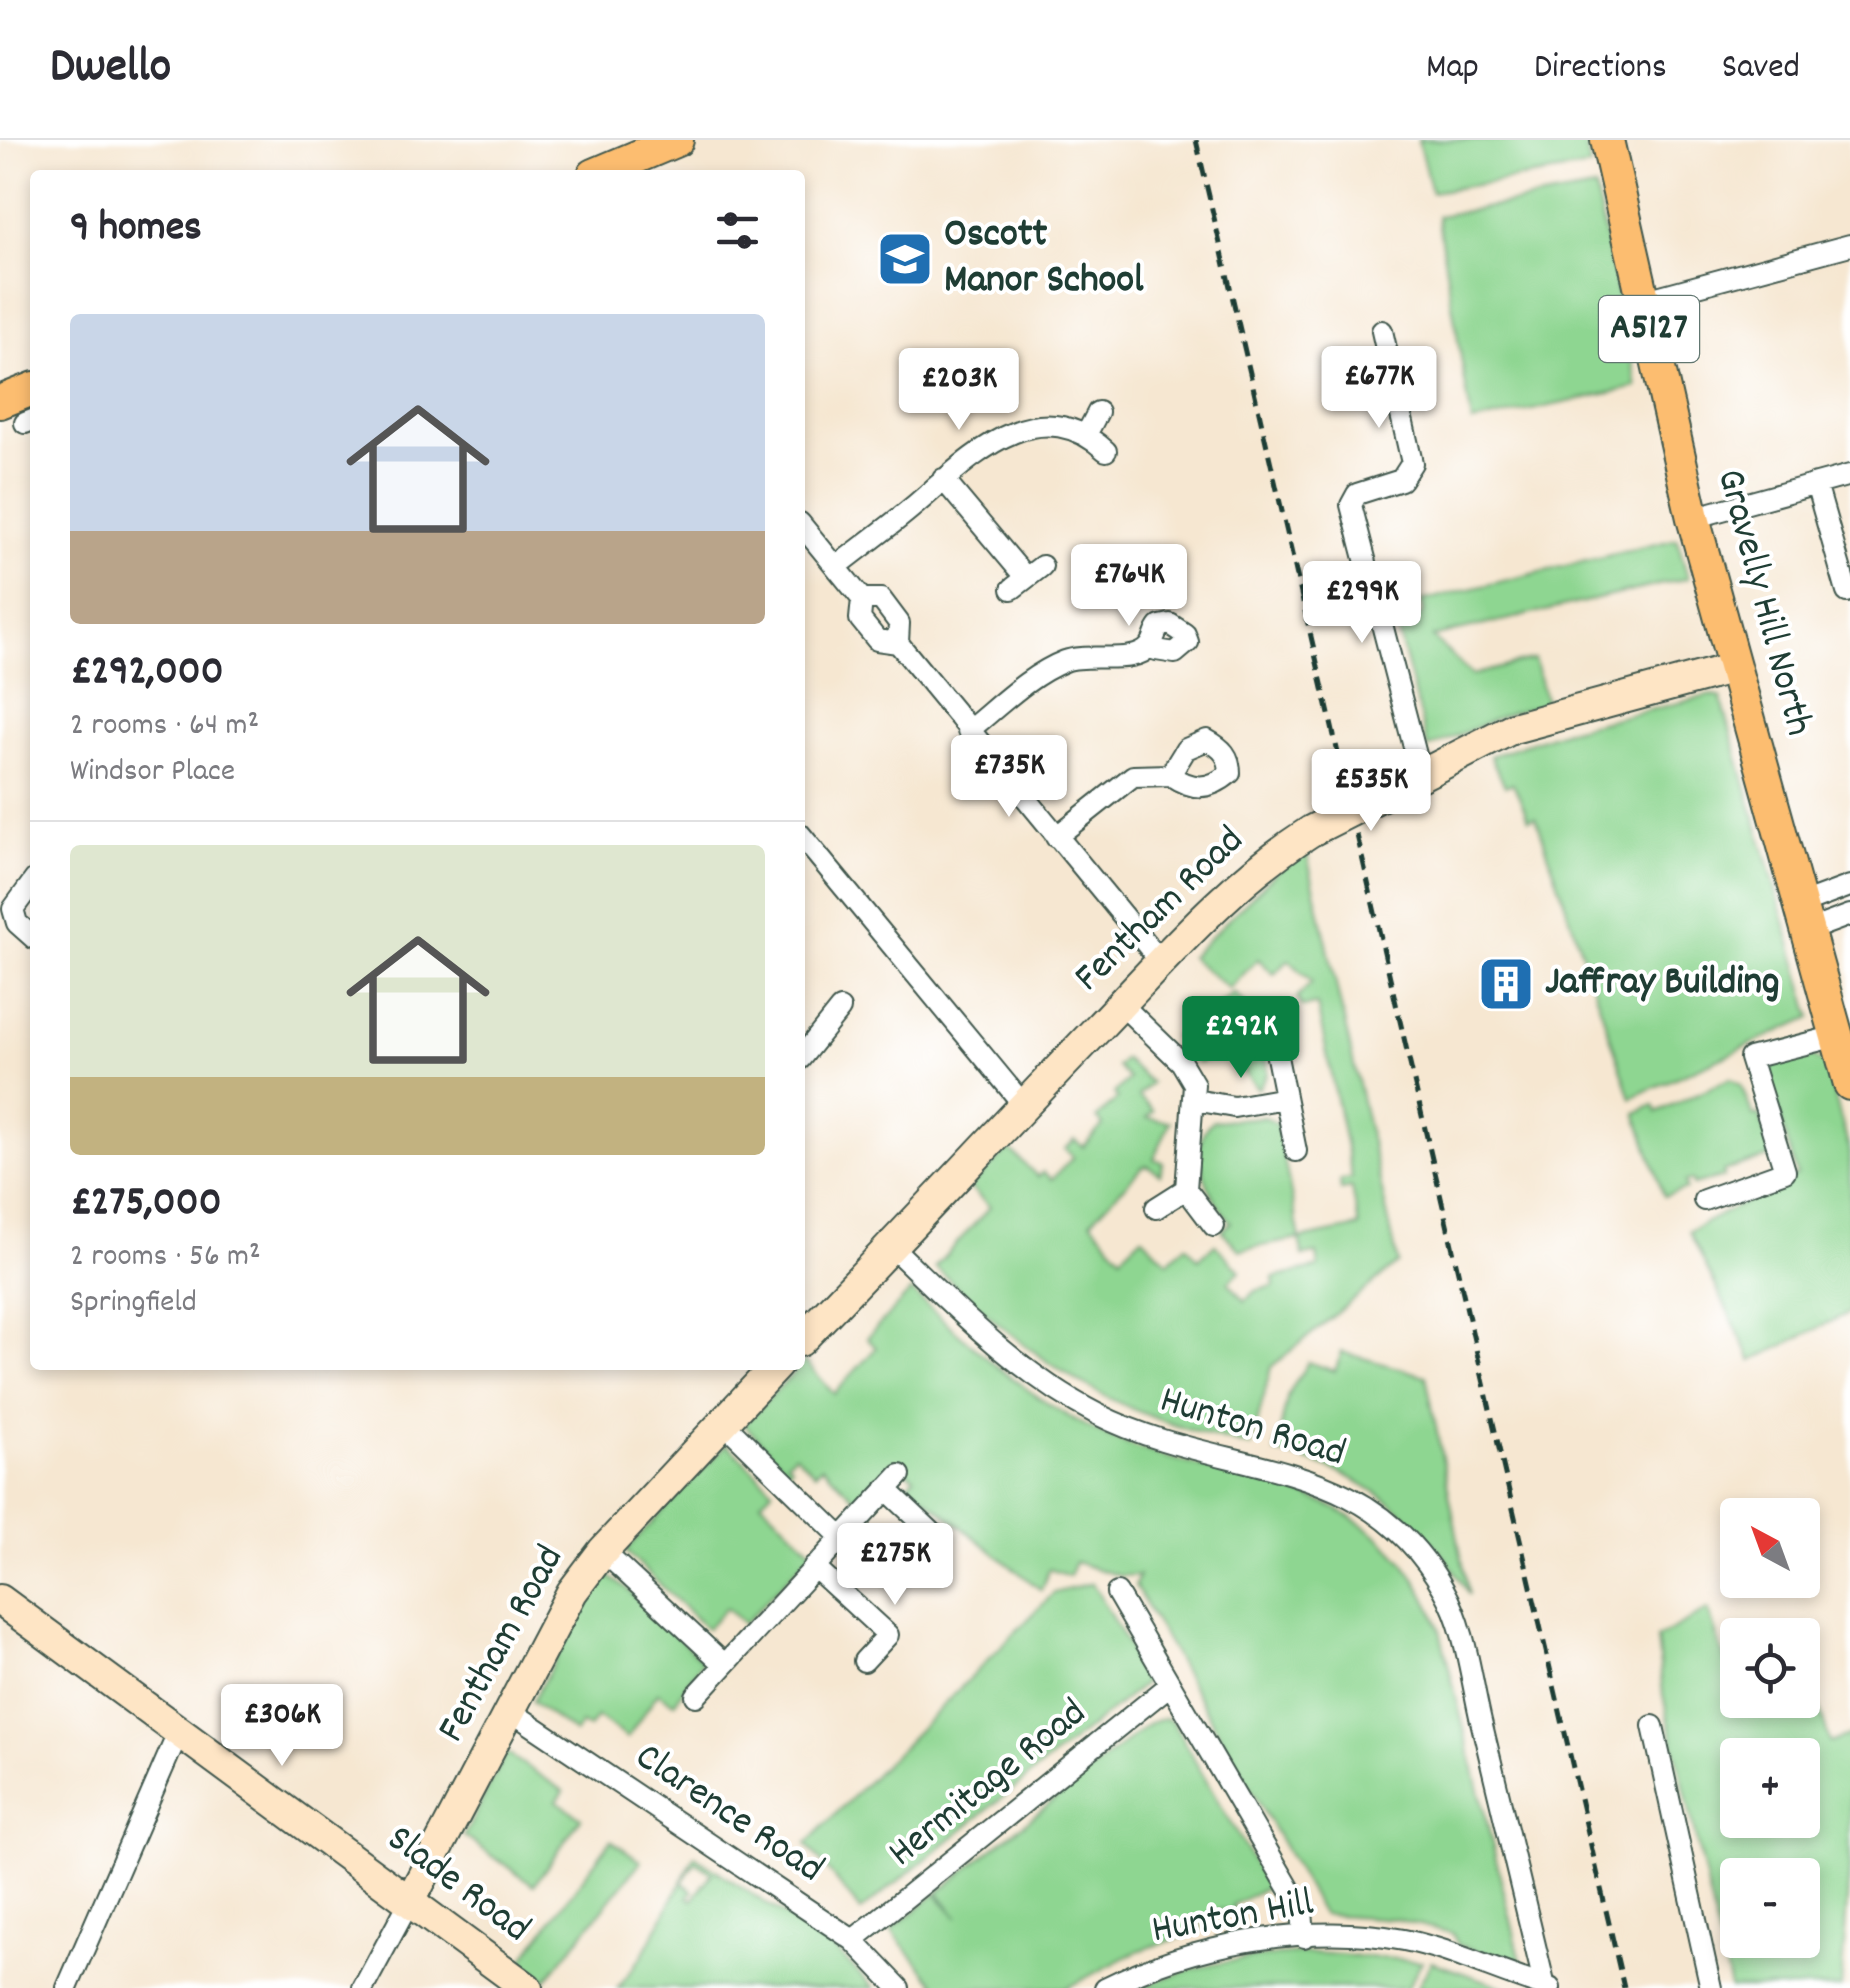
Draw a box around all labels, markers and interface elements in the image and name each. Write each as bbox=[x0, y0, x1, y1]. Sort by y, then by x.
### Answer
text: Dwello bbox=[50, 35, 171, 104]
text: Map bbox=[1426, 44, 1479, 94]
text: Directions bbox=[1534, 44, 1667, 94]
text: Saved bbox=[1722, 44, 1800, 94]
text: 9 homes bbox=[70, 200, 202, 260]
icon: filters bbox=[710, 203, 765, 258]
place label: Oscott Manor School bbox=[944, 208, 1144, 311]
school or university icon: Oscott Manor School bbox=[875, 229, 935, 289]
road number: A5127 bbox=[1599, 296, 1699, 362]
pin: £677K bbox=[1309, 346, 1449, 431]
pin: £203K bbox=[889, 348, 1029, 433]
text: £677K bbox=[1344, 355, 1414, 401]
text: £203K bbox=[921, 357, 997, 403]
icon: home bbox=[328, 379, 508, 559]
street label: Gravelly Hill North bbox=[1699, 463, 1825, 743]
pin: £764K bbox=[1059, 544, 1199, 629]
text: £764K bbox=[1093, 553, 1165, 599]
pin: £299K bbox=[1292, 561, 1432, 646]
text: £299K bbox=[1325, 570, 1399, 616]
text: £292,000 bbox=[70, 644, 224, 704]
text: 2 rooms · 64 m² bbox=[70, 704, 259, 750]
pin: £735K bbox=[939, 735, 1079, 820]
text: £735K bbox=[973, 744, 1045, 790]
pin: £535K bbox=[1301, 749, 1441, 834]
text: Windsor Place bbox=[70, 750, 235, 796]
text: £535K bbox=[1334, 758, 1408, 804]
street label: Fentham Road bbox=[1063, 815, 1259, 1007]
icon: home bbox=[328, 910, 508, 1090]
building icon: Jaffray Building bbox=[1476, 954, 1536, 1014]
place label: Jaffray Building bbox=[1545, 956, 1779, 1013]
pin: £292K bbox=[1171, 996, 1311, 1081]
text: £292K bbox=[1204, 1005, 1278, 1051]
text: £275,000 bbox=[70, 1175, 222, 1235]
text: 2 rooms · 56 m² bbox=[70, 1235, 261, 1281]
text: Springfield bbox=[70, 1281, 197, 1327]
street label: Hunton Road bbox=[1152, 1374, 1352, 1484]
north arrow bbox=[1720, 1498, 1820, 1598]
map controls bbox=[1720, 1498, 1820, 1958]
pin: £275K bbox=[825, 1523, 965, 1608]
text: £275K bbox=[859, 1532, 931, 1578]
street label: Fentham Road bbox=[425, 1536, 581, 1754]
button: locate bbox=[1720, 1618, 1820, 1718]
pin: £306K bbox=[212, 1684, 352, 1769]
street label: Hermitage Road bbox=[878, 1687, 1100, 1883]
text: £306K bbox=[243, 1693, 321, 1739]
street label: Clarence Road bbox=[622, 1731, 834, 1899]
button: + bbox=[1720, 1738, 1820, 1838]
street label: Slade Road bbox=[373, 1813, 541, 1959]
button: − bbox=[1720, 1858, 1820, 1958]
street label: Hunton Hill bbox=[1148, 1877, 1318, 1961]

